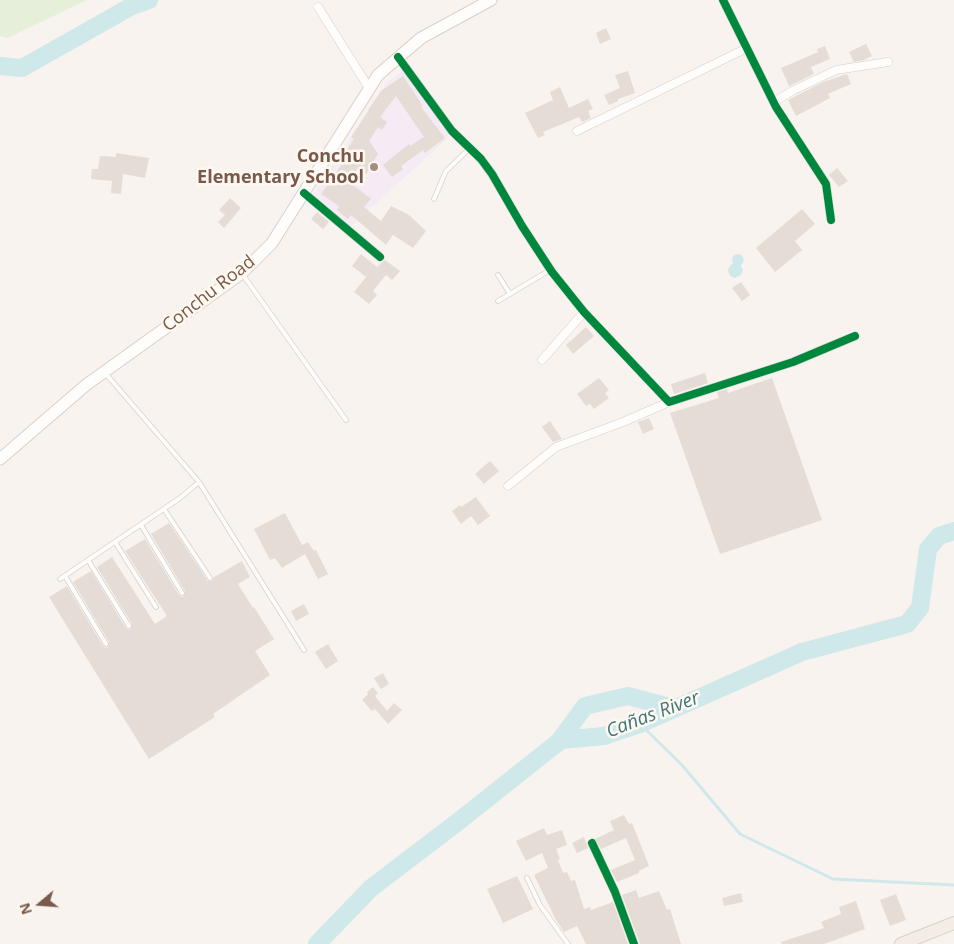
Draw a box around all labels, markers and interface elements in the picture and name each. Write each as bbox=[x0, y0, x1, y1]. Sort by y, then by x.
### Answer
place label: Conchu Elementary School bbox=[197, 146, 364, 188]
marker: Conchu Elementary School bbox=[368, 161, 380, 173]
street label: Conchu Road bbox=[158, 251, 260, 337]
water label: Cañas River bbox=[603, 687, 703, 743]
north arrow bbox=[15, 879, 65, 929]
text: N bbox=[14, 900, 36, 917]

